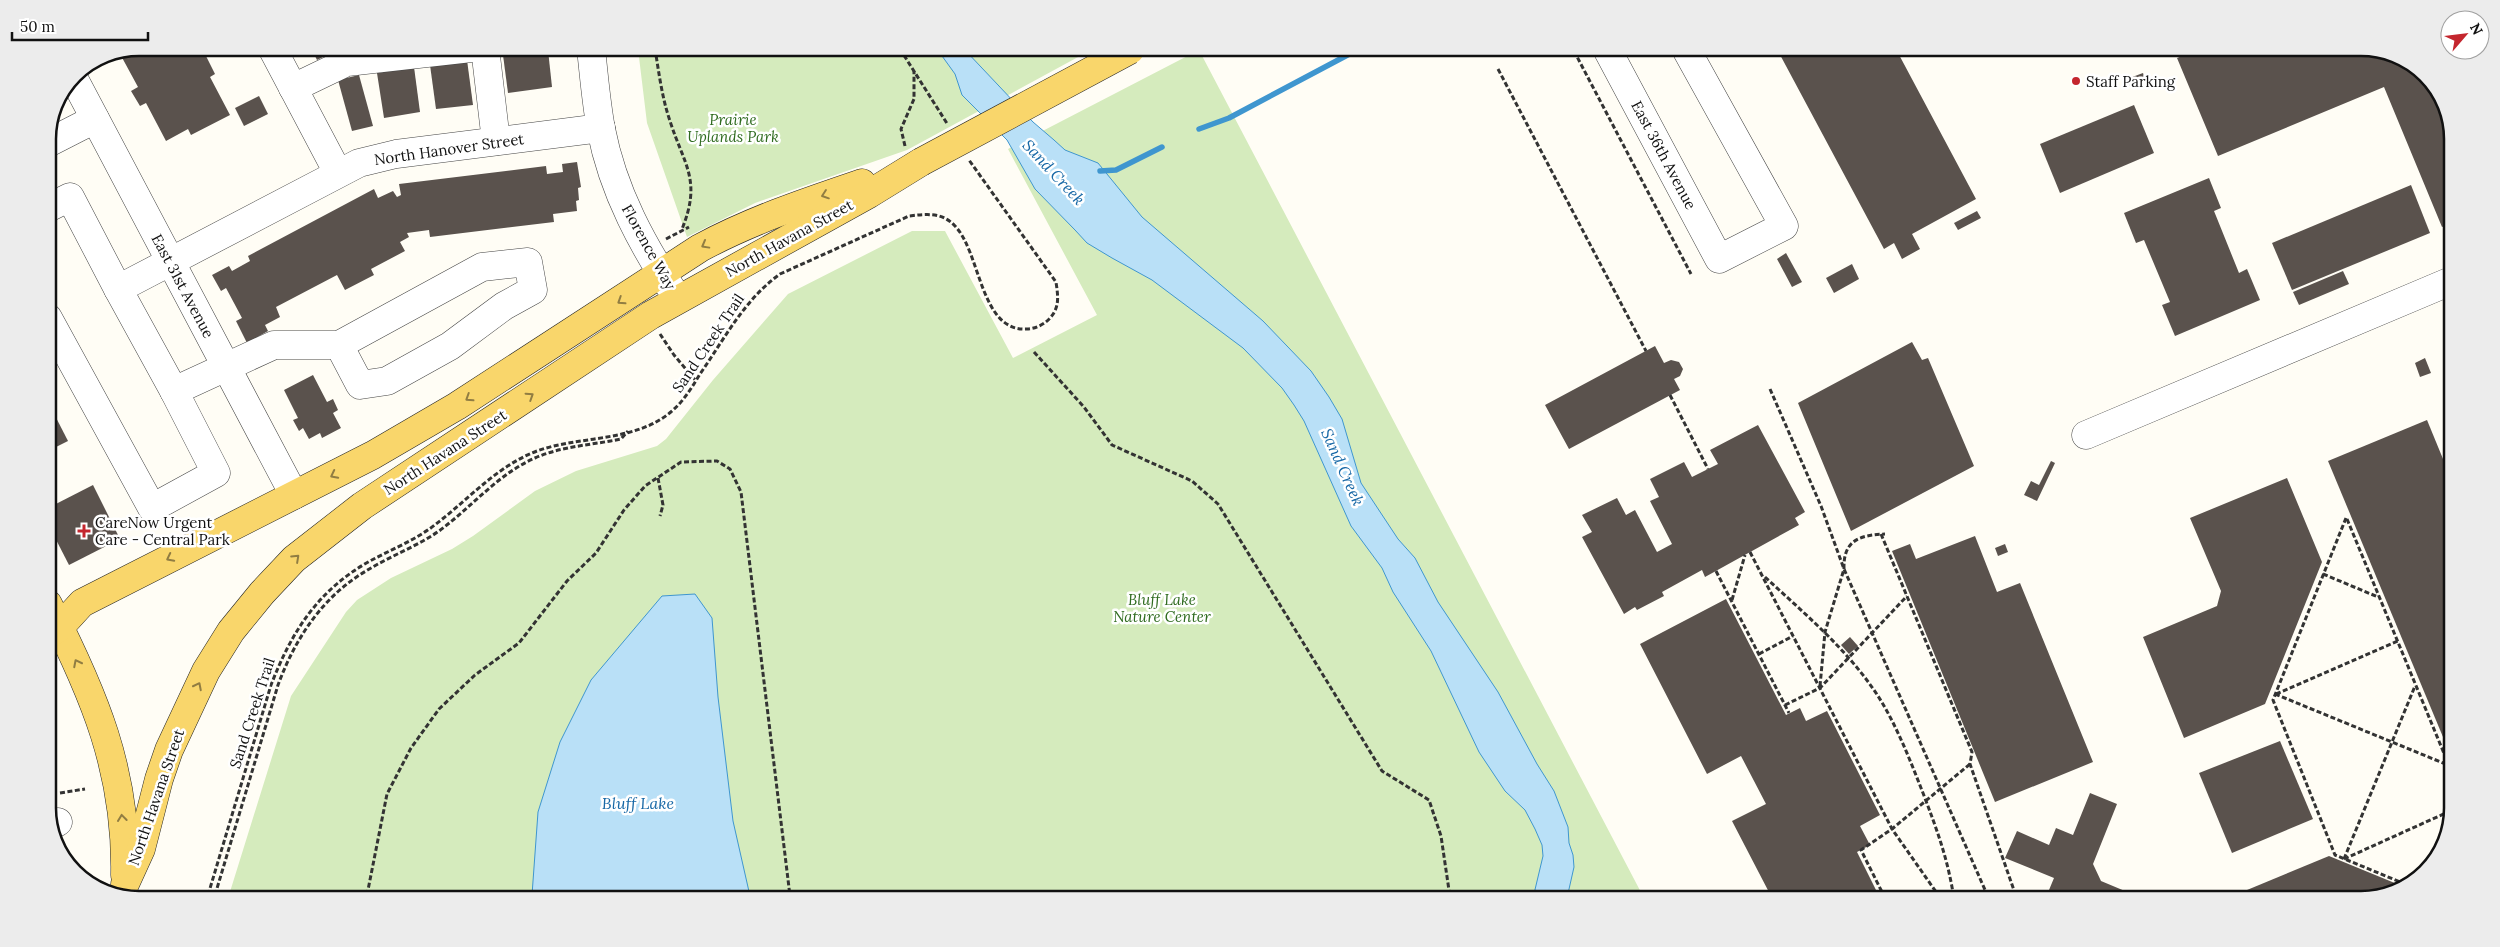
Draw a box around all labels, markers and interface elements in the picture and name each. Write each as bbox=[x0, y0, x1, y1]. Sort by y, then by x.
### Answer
scale bar bbox=[12, 10, 149, 42]
north arrow bbox=[2440, 10, 2490, 60]
text: 50 m bbox=[20, 17, 55, 36]
text: N bbox=[2466, 20, 2487, 38]
place label: Staff Parking bbox=[2086, 72, 2176, 91]
marker: Staff Parking bbox=[2070, 75, 2082, 87]
street label: East 36th Avenue bbox=[1627, 97, 1701, 213]
park label: Prairie Uplands Park bbox=[687, 110, 779, 146]
street label: North Hanover Street bbox=[373, 129, 525, 169]
water label: Sand Creek bbox=[1019, 135, 1089, 209]
one-way arrow bbox=[822, 189, 830, 199]
street label: North Havana Street bbox=[722, 195, 856, 281]
street label: Florence Way bbox=[618, 201, 680, 293]
street label: East 31st Avenue bbox=[148, 231, 218, 341]
one-way arrow bbox=[701, 239, 710, 249]
street label: Sand Creek Trail bbox=[668, 290, 748, 396]
one-way arrow bbox=[617, 294, 626, 304]
one-way arrow bbox=[466, 392, 475, 401]
one-way arrow bbox=[525, 393, 534, 403]
street label: North Havana Street bbox=[380, 405, 510, 499]
water label: Sand Creek bbox=[1317, 425, 1369, 509]
one-way arrow bbox=[330, 469, 339, 479]
place label: CareNow Urgent Care - Central Park bbox=[95, 513, 230, 549]
marker: CareNow Urgent Care - Central Park bbox=[77, 524, 91, 538]
one-way arrow bbox=[166, 552, 175, 562]
one-way arrow bbox=[290, 555, 299, 564]
park label: Bluff Lake Nature Center bbox=[1113, 590, 1211, 626]
street label: Sand Creek Trail bbox=[225, 655, 279, 771]
one-way arrow bbox=[73, 659, 83, 668]
one-way arrow bbox=[192, 683, 202, 692]
street label: North Havana Street bbox=[124, 726, 188, 868]
water label: Bluff Lake bbox=[602, 793, 675, 813]
one-way arrow bbox=[117, 814, 128, 822]

